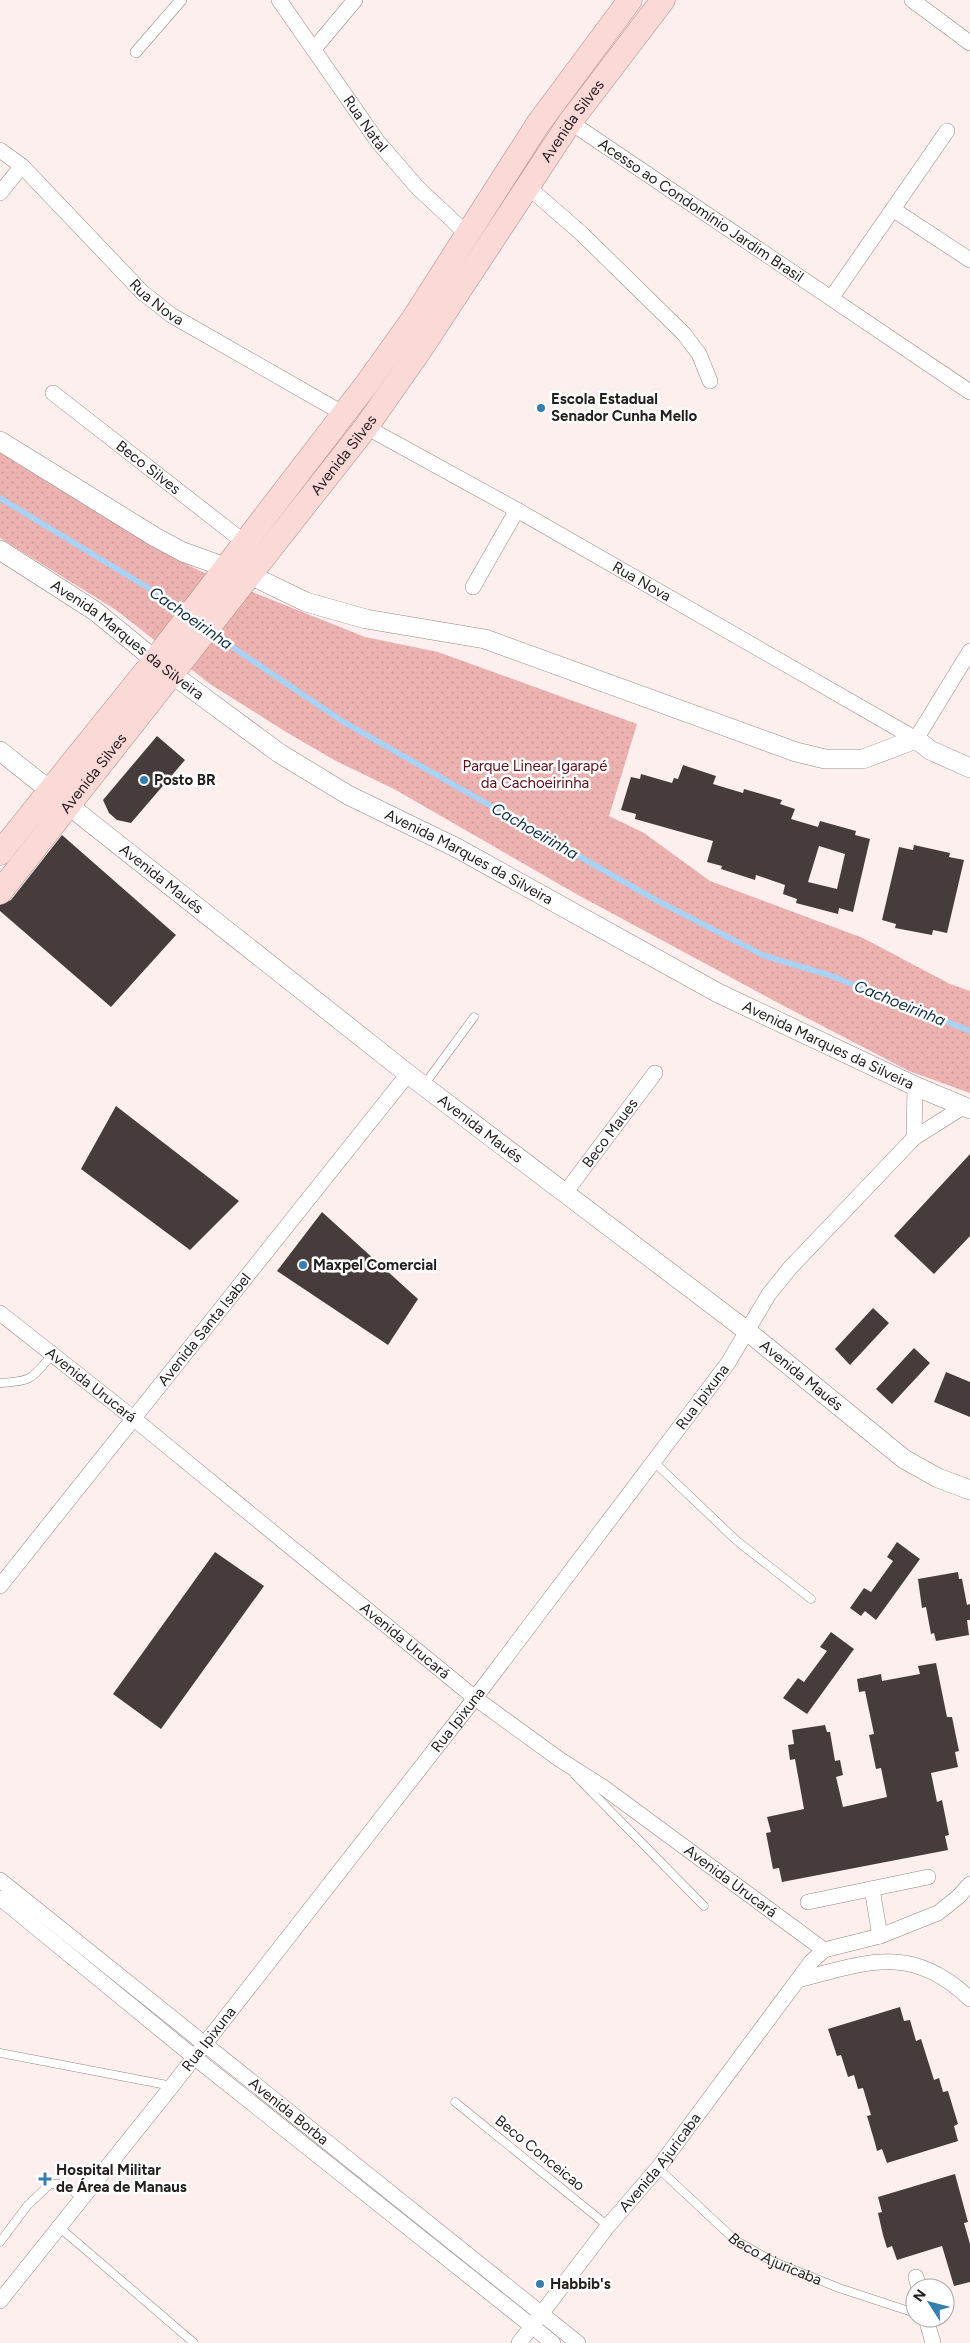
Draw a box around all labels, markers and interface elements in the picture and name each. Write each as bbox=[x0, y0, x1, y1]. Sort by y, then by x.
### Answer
street label: Avenida Silves bbox=[537, 76, 608, 165]
street label: Rua Natal bbox=[339, 92, 392, 156]
street label: Acesso ao Condomínio Jardim Brasil bbox=[595, 135, 807, 286]
street label: Rua Nova bbox=[125, 275, 187, 329]
place label: Escola Estadual Senador Cunha Mello bbox=[551, 390, 697, 425]
marker: Escola Estadual Senador Cunha Mello bbox=[535, 402, 547, 414]
street label: Avenida Silves bbox=[307, 412, 381, 499]
street label: Beco Silves bbox=[113, 437, 184, 498]
street label: Rua Nova bbox=[609, 558, 674, 605]
street label: Avenida Marques da Silveira bbox=[48, 576, 207, 703]
water label: Cachoeirinha bbox=[146, 582, 236, 654]
street label: Avenida Silves bbox=[56, 730, 130, 817]
park label: Parque Linear Igarapé da Cachoeirinha bbox=[463, 757, 607, 792]
place label: Posto BR bbox=[154, 771, 216, 789]
marker: Posto BR bbox=[138, 774, 150, 786]
water label: Cachoeirinha bbox=[488, 799, 582, 863]
street label: Avenida Marques da Silveira bbox=[382, 805, 556, 909]
street label: Avenida Maués bbox=[116, 840, 207, 918]
water label: Cachoeirinha bbox=[852, 976, 948, 1030]
street label: Avenida Marques da Silveira bbox=[740, 997, 917, 1093]
street label: Avenida Maués bbox=[434, 1091, 526, 1167]
street label: Beco Maues bbox=[578, 1095, 642, 1171]
place label: Maxpel Comercial bbox=[313, 1256, 437, 1274]
marker: Maxpel Comercial bbox=[297, 1259, 309, 1271]
street label: Avenida Santa Isabel bbox=[154, 1269, 255, 1390]
street label: Avenida Maués bbox=[756, 1336, 847, 1415]
street label: Avenida Urucará bbox=[42, 1344, 140, 1426]
street label: Rua Ipixuna bbox=[672, 1361, 733, 1433]
street label: Avenida Urucará bbox=[357, 1599, 453, 1683]
street label: Rua Ipixuna bbox=[427, 1684, 489, 1756]
street label: Avenida Urucará bbox=[681, 1841, 780, 1921]
street label: Rua Ipixuna bbox=[178, 2003, 240, 2075]
street label: Avenida Borba bbox=[245, 2074, 332, 2149]
street label: Avenida Ajuricaba bbox=[615, 2110, 705, 2216]
street label: Beco Conceicao bbox=[492, 2111, 589, 2195]
place label: Hospital Militar de Área de Manaus bbox=[56, 2161, 187, 2196]
marker: Hospital Militar de Área de Manaus bbox=[38, 2172, 52, 2186]
street label: Beco Ajuricaba bbox=[724, 2229, 824, 2289]
place label: Habbib's bbox=[550, 2275, 611, 2293]
marker: Habbib's bbox=[534, 2278, 546, 2290]
north arrow bbox=[905, 2278, 955, 2328]
text: N bbox=[910, 2286, 930, 2305]

